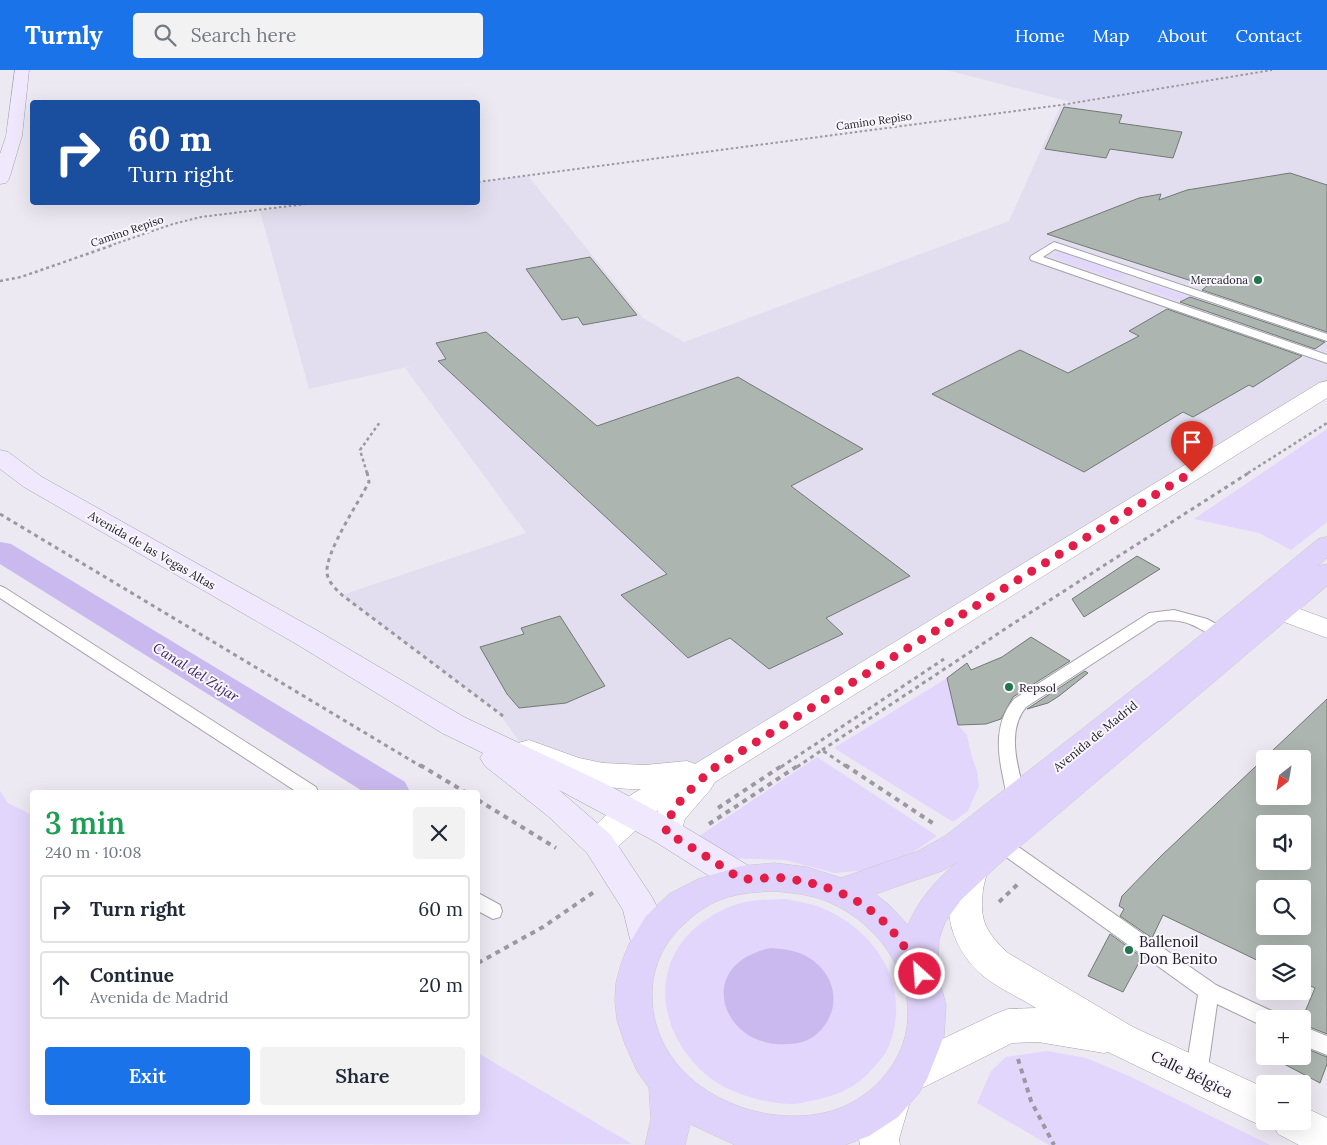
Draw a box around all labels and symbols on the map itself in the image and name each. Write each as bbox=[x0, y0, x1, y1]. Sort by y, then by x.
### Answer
street label: Camino Repiso bbox=[835, 109, 913, 133]
street label: Camino Repiso bbox=[89, 212, 165, 250]
place label: Mercadona bbox=[1190, 273, 1248, 287]
marker: Mercadona bbox=[1252, 274, 1264, 286]
pin bbox=[1171, 421, 1213, 472]
street label: Avenida de las Vegas Altas bbox=[85, 507, 219, 593]
water label: Canal del Zújar bbox=[150, 638, 243, 706]
place label: Repsol bbox=[1019, 680, 1056, 695]
marker: Repsol bbox=[1003, 681, 1015, 693]
street label: Avenida de Madrid bbox=[1049, 697, 1140, 775]
north arrow bbox=[1256, 750, 1311, 805]
place label: Ballenoil Don Benito bbox=[1139, 932, 1218, 968]
marker: Ballenoil Don Benito bbox=[1123, 944, 1135, 956]
position arrow bbox=[893, 947, 945, 999]
street label: Calle Bélgica bbox=[1148, 1046, 1236, 1102]

